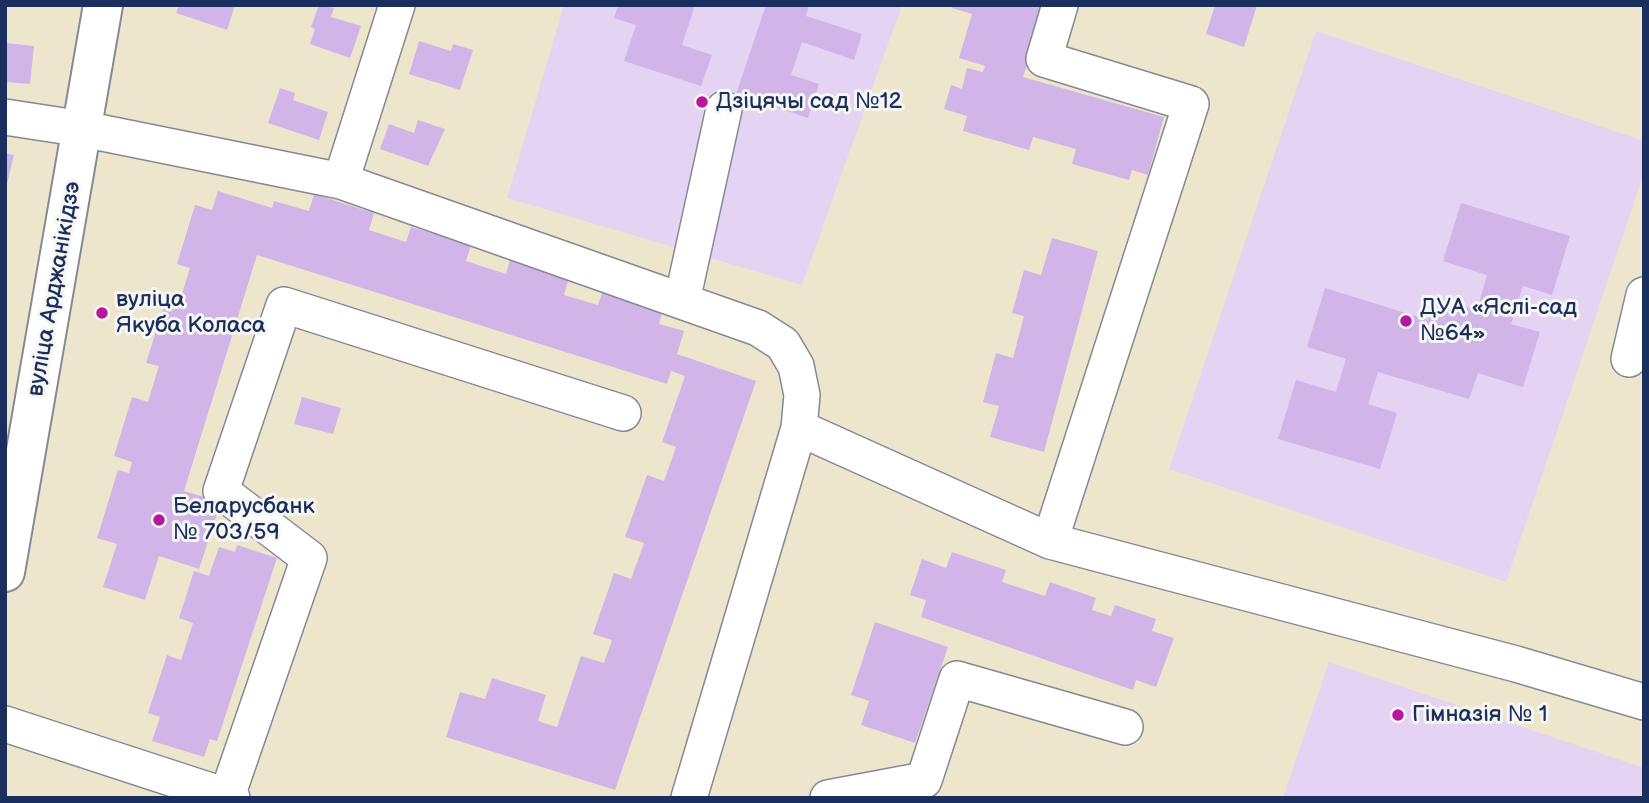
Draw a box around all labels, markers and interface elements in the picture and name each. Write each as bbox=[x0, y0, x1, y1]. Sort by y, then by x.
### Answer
place label: Дзіцячы сад №12 bbox=[716, 88, 902, 116]
marker: Дзіцячы сад №12 bbox=[694, 94, 710, 110]
street label: вуліца Арджанікідзэ bbox=[23, 179, 87, 399]
place label: вуліца Якуба Коласа bbox=[116, 286, 266, 340]
place label: ДУА «Яслі-сад №64» bbox=[1420, 294, 1577, 348]
marker: вуліца Якуба Коласа bbox=[94, 305, 110, 321]
marker: ДУА «Яслі-сад №64» bbox=[1398, 313, 1414, 329]
place label: Беларусбанк № 703/59 bbox=[173, 493, 315, 547]
marker: Беларусбанк № 703/59 bbox=[151, 512, 167, 528]
place label: Гімназія № 1 bbox=[1412, 701, 1548, 729]
marker: Гімназія № 1 bbox=[1390, 707, 1406, 723]

